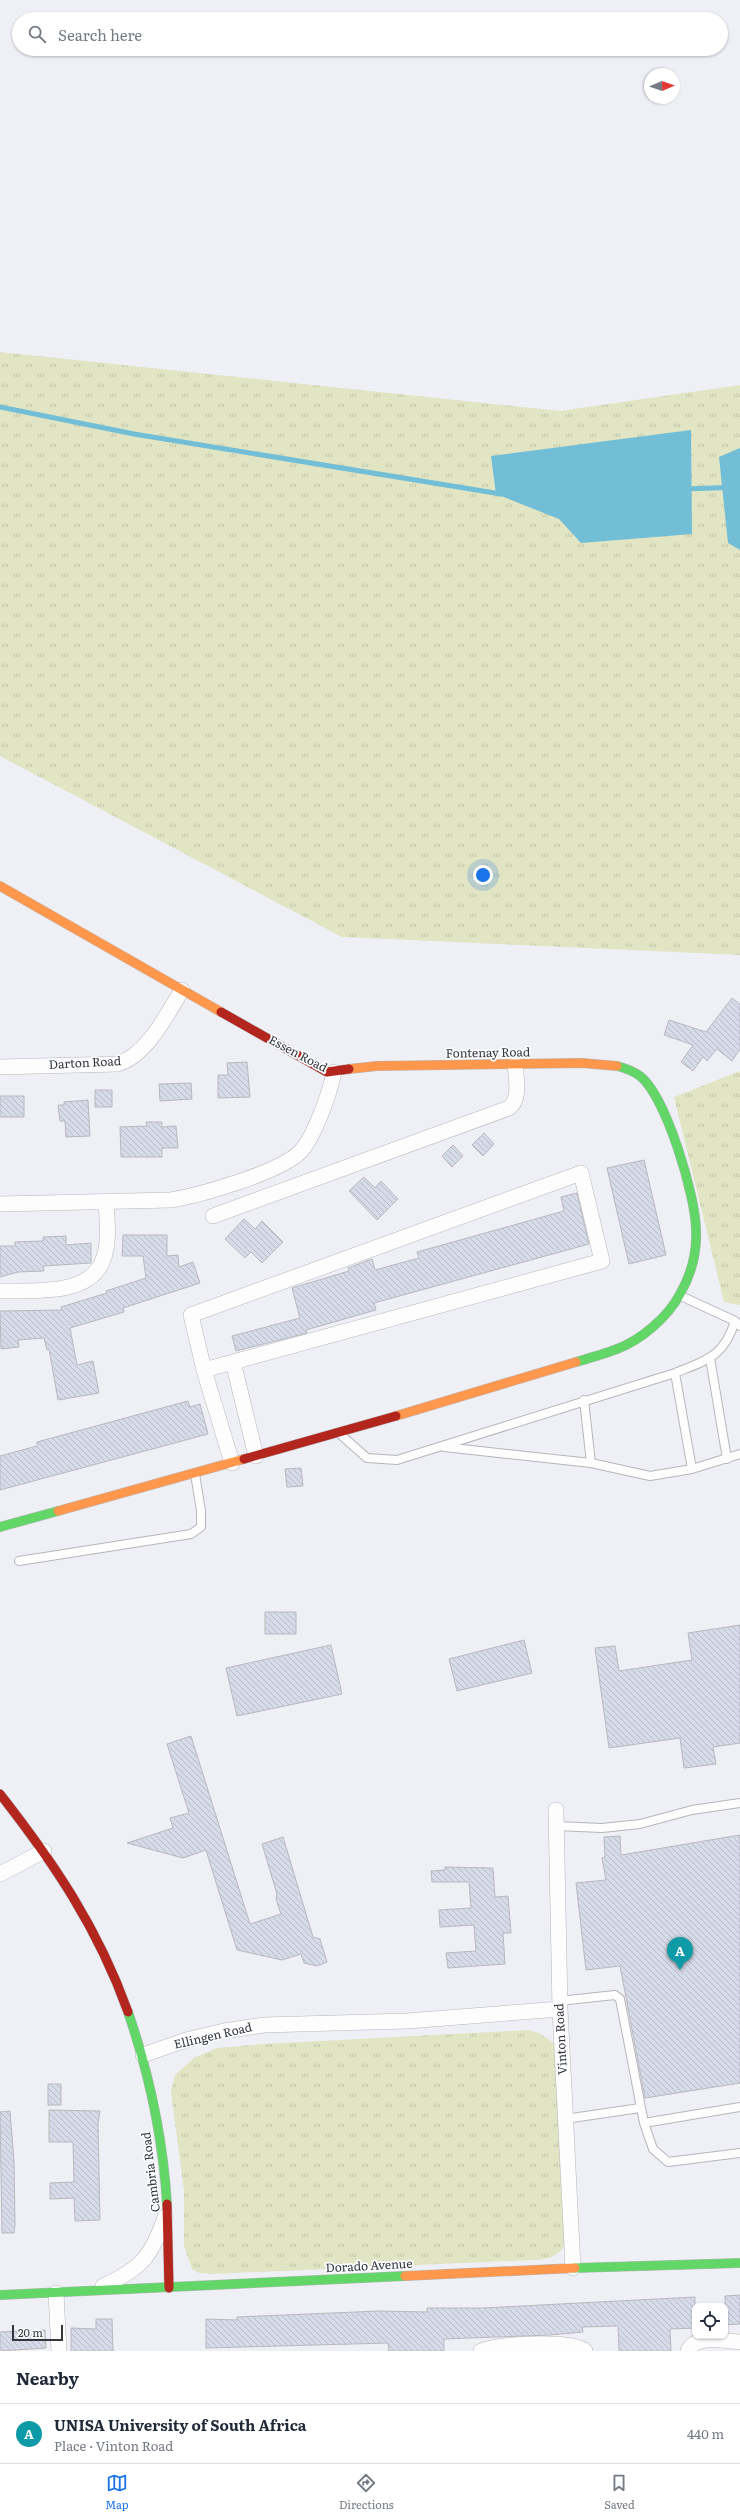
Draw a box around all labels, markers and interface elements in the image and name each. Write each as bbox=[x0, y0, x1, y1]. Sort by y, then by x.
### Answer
search box bbox=[12, 12, 728, 56]
icon: search bbox=[26, 23, 48, 45]
text: Search here bbox=[58, 23, 142, 46]
north arrow bbox=[644, 68, 680, 104]
your location bbox=[473, 865, 493, 885]
street label: Essen Road bbox=[266, 1030, 332, 1076]
street label: Fontenay Road bbox=[446, 1042, 531, 1062]
street label: Darton Road bbox=[48, 1051, 122, 1073]
pin: A bbox=[667, 1937, 693, 1970]
street label: Vinton Road bbox=[549, 2002, 571, 2075]
street label: Ellingen Road bbox=[172, 2017, 254, 2053]
street label: Cambria Road bbox=[136, 2130, 164, 2213]
street label: Dorado Avenue bbox=[325, 2254, 413, 2276]
map controls bbox=[692, 2303, 728, 2339]
button: locate bbox=[692, 2303, 728, 2339]
scale bar bbox=[12, 2323, 63, 2342]
text: 20 m bbox=[18, 2324, 43, 2340]
text: Nearby bbox=[16, 2365, 79, 2390]
text: UNISA University of South Africa bbox=[54, 2413, 307, 2436]
text: A bbox=[24, 2424, 34, 2443]
text: 440 m bbox=[687, 2424, 724, 2443]
text: Place · Vinton Road bbox=[54, 2436, 173, 2455]
tab: Map bbox=[105, 2472, 129, 2512]
tab: Directions bbox=[339, 2472, 394, 2512]
tab: Saved bbox=[604, 2472, 635, 2512]

